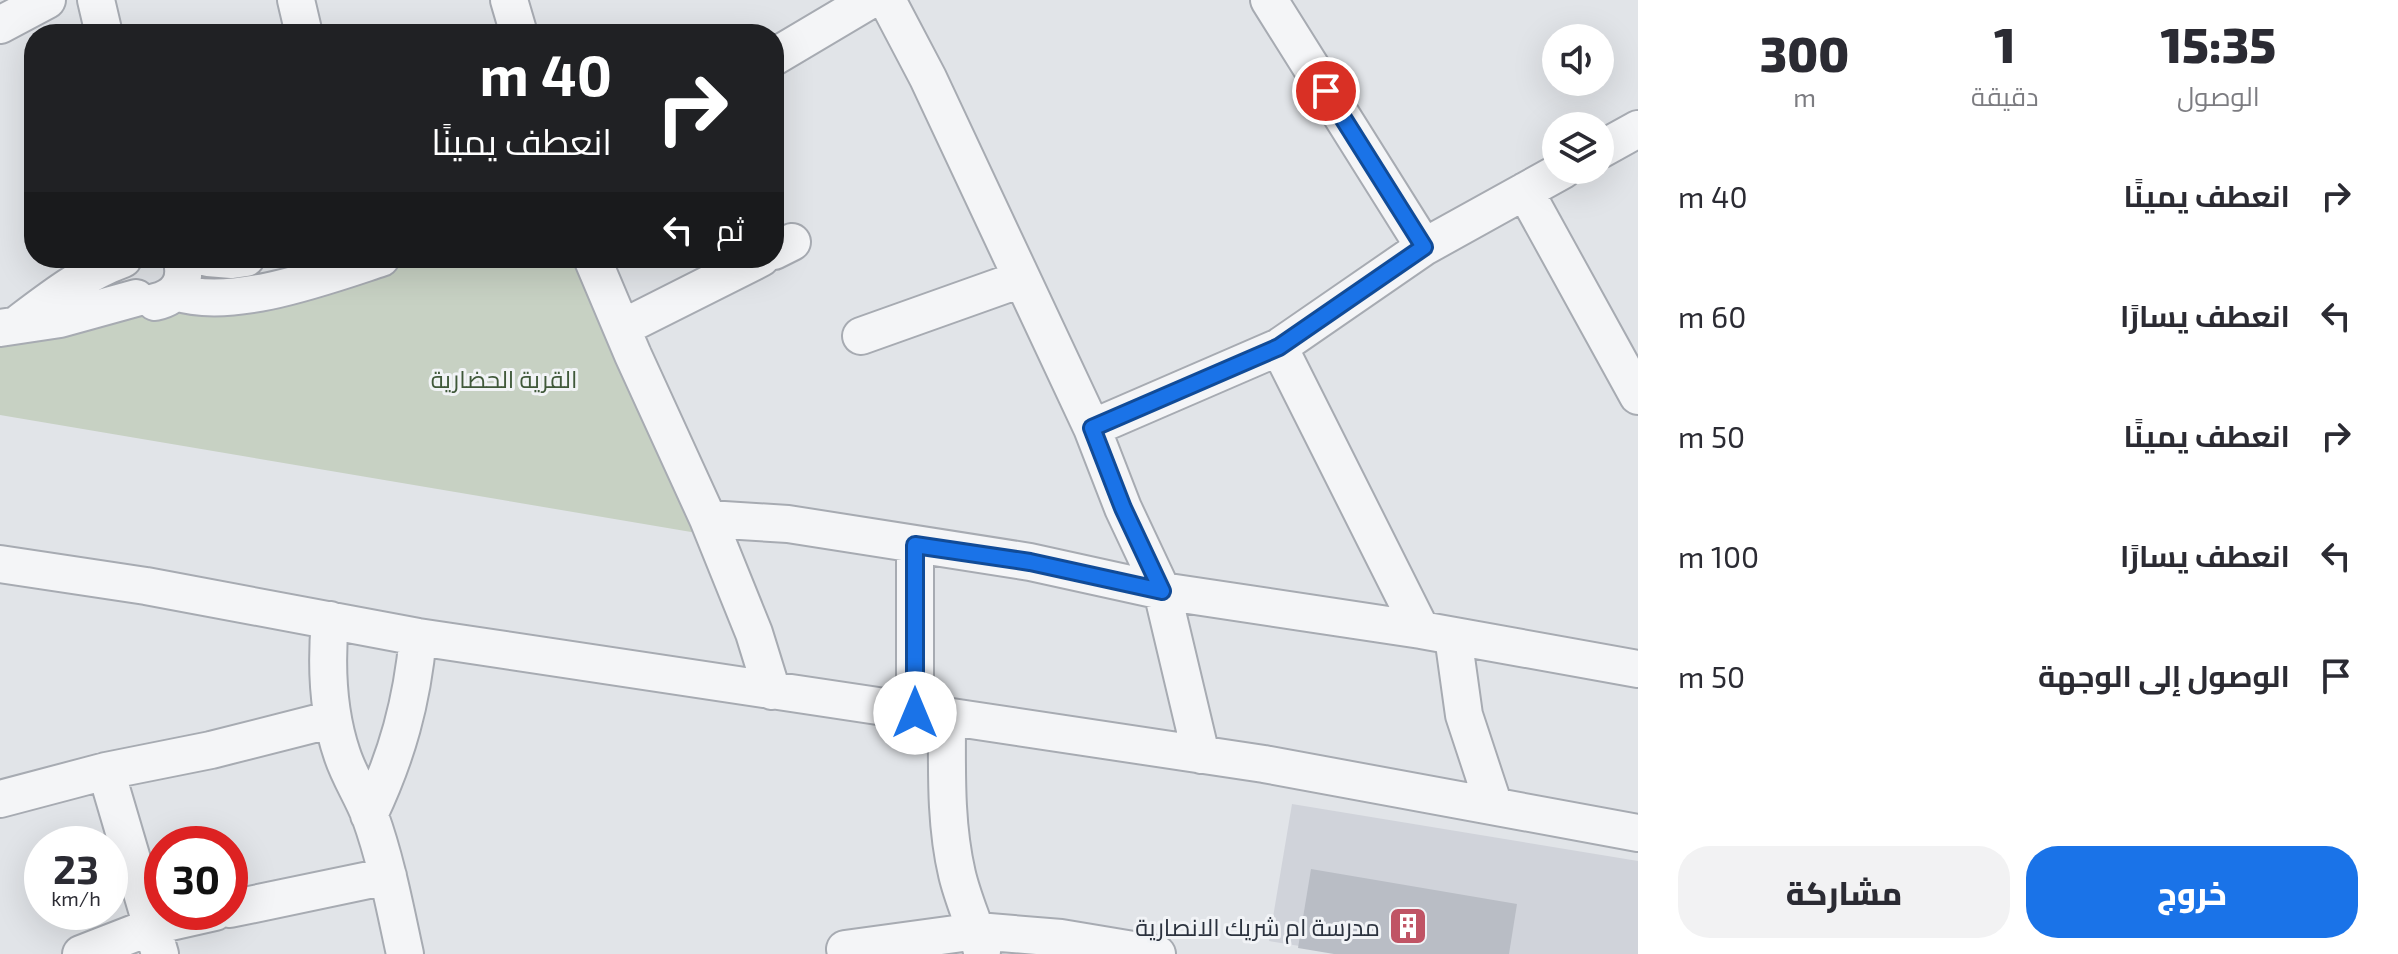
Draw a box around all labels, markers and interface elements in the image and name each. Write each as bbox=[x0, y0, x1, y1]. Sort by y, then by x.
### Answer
text: 1 bbox=[1994, 15, 2016, 73]
text: 15:35 bbox=[2160, 15, 2276, 73]
map controls bbox=[1542, 24, 1614, 184]
button: sound bbox=[1542, 24, 1614, 96]
text: 300 bbox=[1760, 24, 1849, 82]
text: 40 m bbox=[480, 40, 612, 107]
icon: right bbox=[640, 56, 744, 160]
pin bbox=[1292, 57, 1360, 125]
icon: arrive bbox=[1304, 69, 1348, 113]
text: دقيقة bbox=[1971, 80, 2039, 111]
text: الوصول bbox=[2177, 80, 2260, 111]
text: m bbox=[1793, 81, 1816, 112]
button: layers bbox=[1542, 112, 1614, 184]
text: انعطف يمينًا bbox=[431, 119, 612, 162]
icon: right bbox=[2314, 174, 2358, 218]
text: انعطف يمينًا bbox=[2124, 177, 2290, 213]
text: 40 m bbox=[1678, 178, 1748, 214]
icon: left bbox=[656, 208, 700, 252]
text: ثم bbox=[716, 211, 744, 247]
icon: left bbox=[2314, 294, 2358, 338]
text: انعطف يسارًا bbox=[2120, 297, 2290, 333]
text: 60 m bbox=[1678, 298, 1746, 334]
park label: القرية الحضارية bbox=[431, 364, 577, 393]
icon: right bbox=[2314, 414, 2358, 458]
text: انعطف يمينًا bbox=[2124, 417, 2290, 453]
text: 50 m bbox=[1678, 418, 1745, 454]
icon: left bbox=[2314, 534, 2358, 578]
text: انعطف يسارًا bbox=[2120, 537, 2290, 573]
text: 100 m bbox=[1678, 538, 1759, 574]
icon: arrive bbox=[2314, 654, 2358, 698]
text: الوصول إلى الوجهة bbox=[2038, 657, 2290, 693]
text: 50 m bbox=[1678, 658, 1745, 694]
position arrow bbox=[873, 671, 957, 755]
speed limit sign: 30 bbox=[144, 826, 248, 930]
text: 23 bbox=[53, 844, 99, 892]
button: مشاركة bbox=[1678, 846, 2010, 938]
button: خروج bbox=[2026, 846, 2358, 938]
text: km/h bbox=[51, 886, 101, 910]
building icon: مدرسة ام شريك الانصارية bbox=[1387, 905, 1429, 947]
place label: مدرسة ام شريك الانصارية bbox=[1135, 912, 1380, 944]

